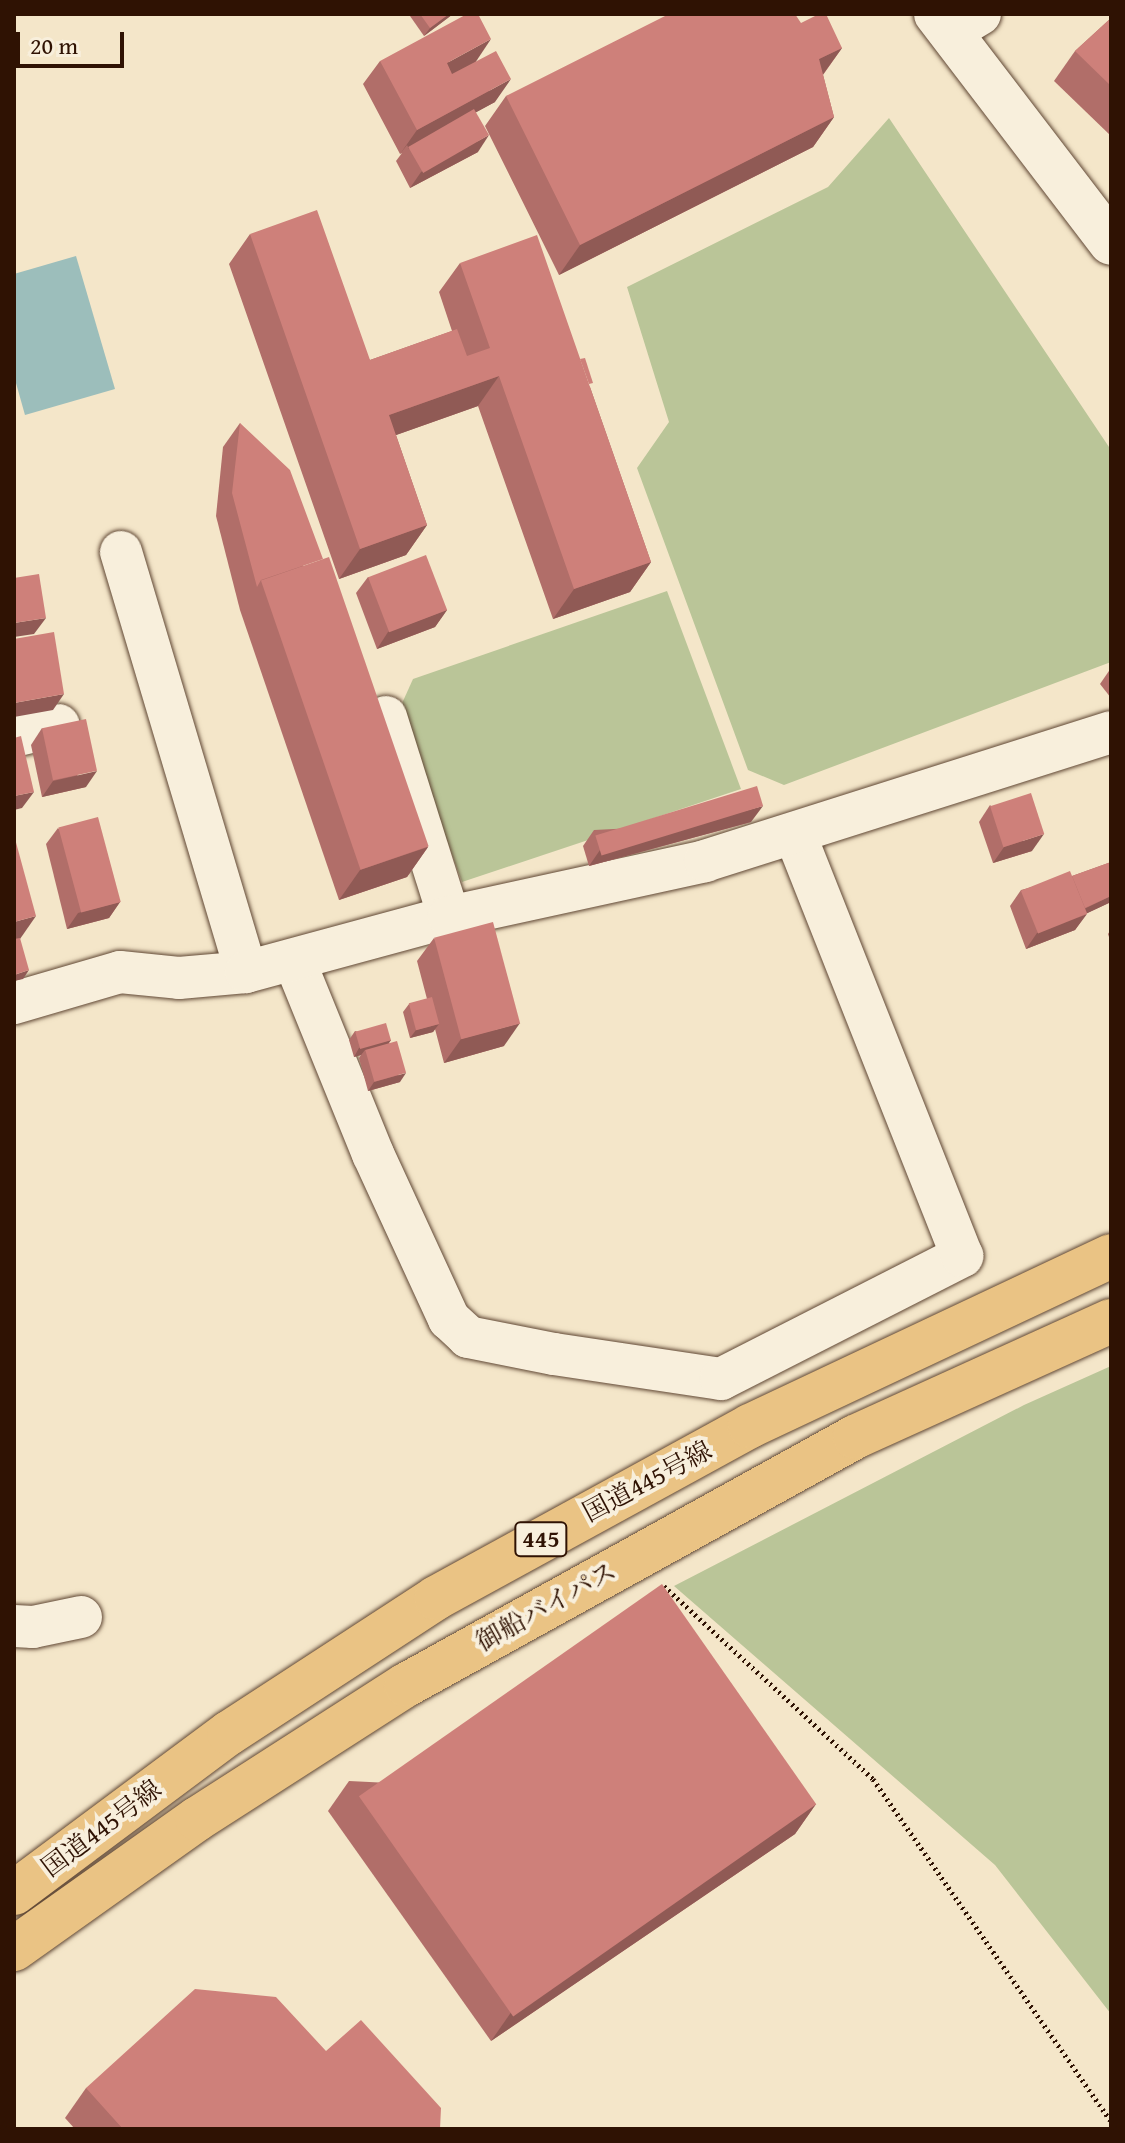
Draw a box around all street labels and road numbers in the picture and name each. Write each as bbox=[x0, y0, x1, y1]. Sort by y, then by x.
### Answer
street label: 国道445号線 bbox=[577, 1434, 717, 1528]
road number: 445 bbox=[513, 1519, 569, 1559]
street label: 御船バイパス bbox=[470, 1555, 622, 1657]
street label: 国道445号線 bbox=[35, 1773, 167, 1883]

